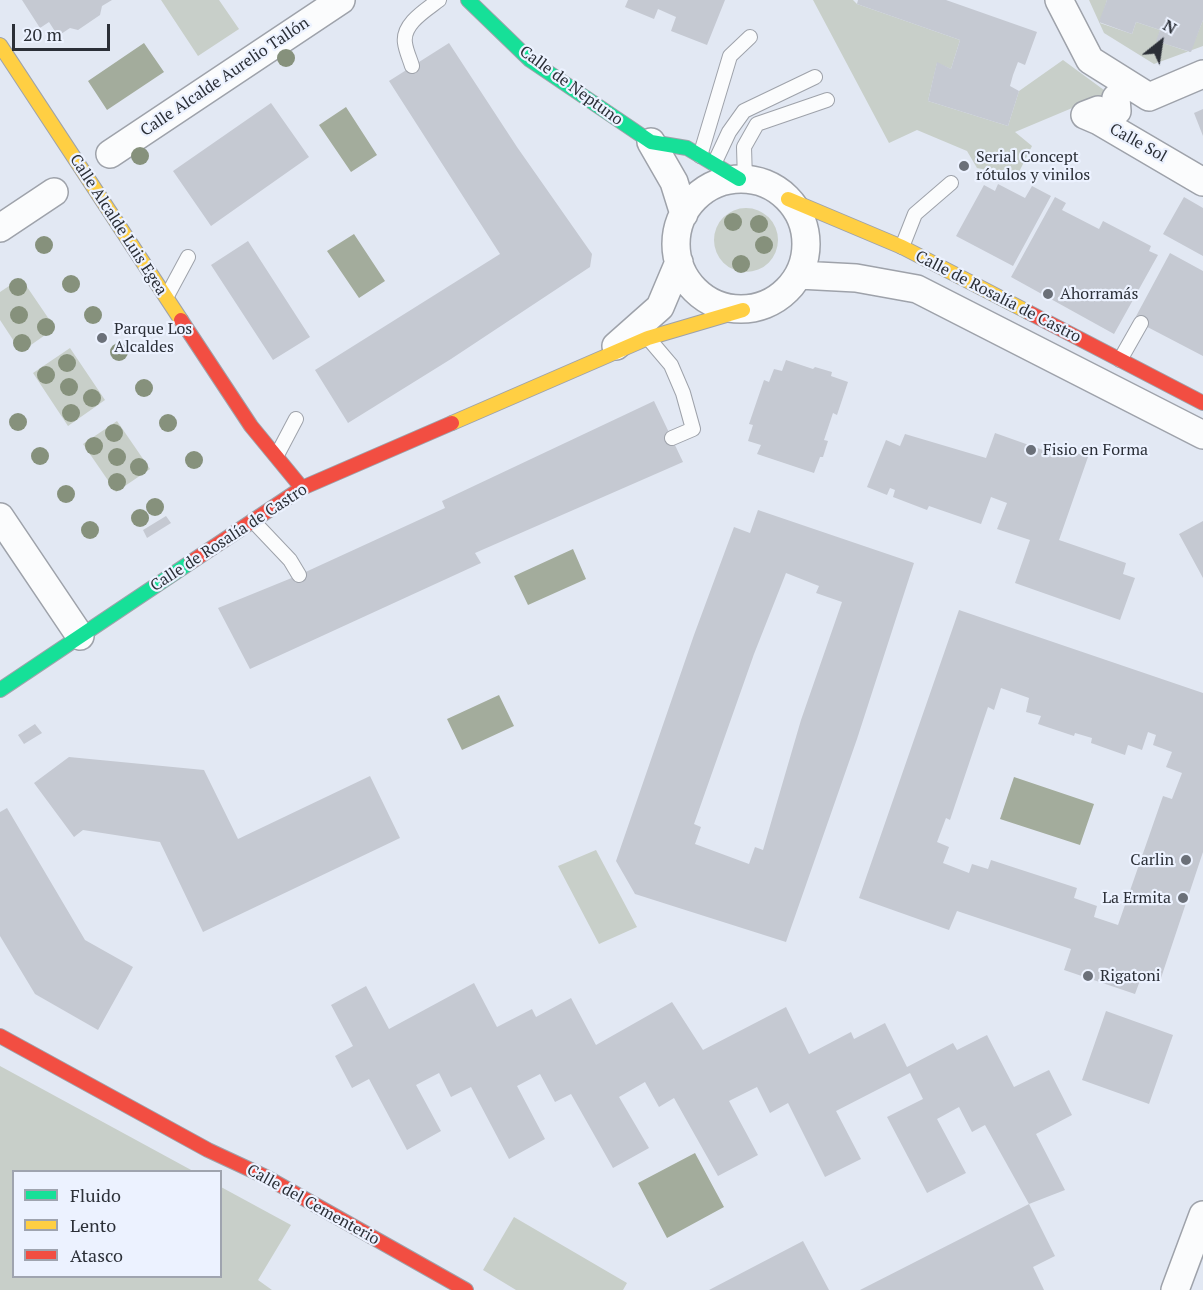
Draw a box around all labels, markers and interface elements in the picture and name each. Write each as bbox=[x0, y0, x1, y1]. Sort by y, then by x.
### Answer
scale bar bbox=[15, 12, 112, 50]
north arrow bbox=[1131, 12, 1191, 72]
street label: Calle Alcalde Aurelio Tallón bbox=[137, 13, 313, 141]
text: N bbox=[1159, 14, 1181, 39]
text: 20 m bbox=[23, 22, 62, 46]
street label: Calle de Neptuno bbox=[516, 42, 626, 130]
street label: Calle Sol bbox=[1106, 120, 1170, 166]
place label: Serial Concept rótulos y vinilos bbox=[976, 147, 1090, 185]
street label: Calle Alcalde Luis Egea bbox=[65, 151, 171, 299]
marker: Serial Concept rótulos y vinilos bbox=[957, 159, 971, 173]
street label: Calle de Rosalía de Castro bbox=[912, 247, 1084, 347]
place label: Ahorramás bbox=[1060, 284, 1138, 304]
marker: Ahorramás bbox=[1041, 287, 1055, 301]
place label: Parque Los Alcaldes bbox=[114, 319, 192, 357]
marker: Parque Los Alcaldes bbox=[95, 331, 109, 345]
place label: Fisio en Forma bbox=[1043, 440, 1148, 460]
marker: Fisio en Forma bbox=[1024, 443, 1038, 457]
street label: Calle de Rosalía de Castro bbox=[147, 480, 311, 596]
place label: Carlin bbox=[1130, 850, 1174, 870]
marker: Carlin bbox=[1179, 853, 1193, 867]
place label: La Ermita bbox=[1102, 888, 1171, 908]
marker: La Ermita bbox=[1176, 891, 1190, 905]
place label: Rigatoni bbox=[1100, 966, 1161, 986]
marker: Rigatoni bbox=[1081, 969, 1095, 983]
street label: Calle del Cementerio bbox=[243, 1161, 383, 1249]
legend bbox=[12, 1170, 222, 1278]
text: Fluido bbox=[70, 1183, 121, 1207]
text: Lento bbox=[70, 1213, 116, 1237]
text: Atasco bbox=[70, 1243, 123, 1267]

